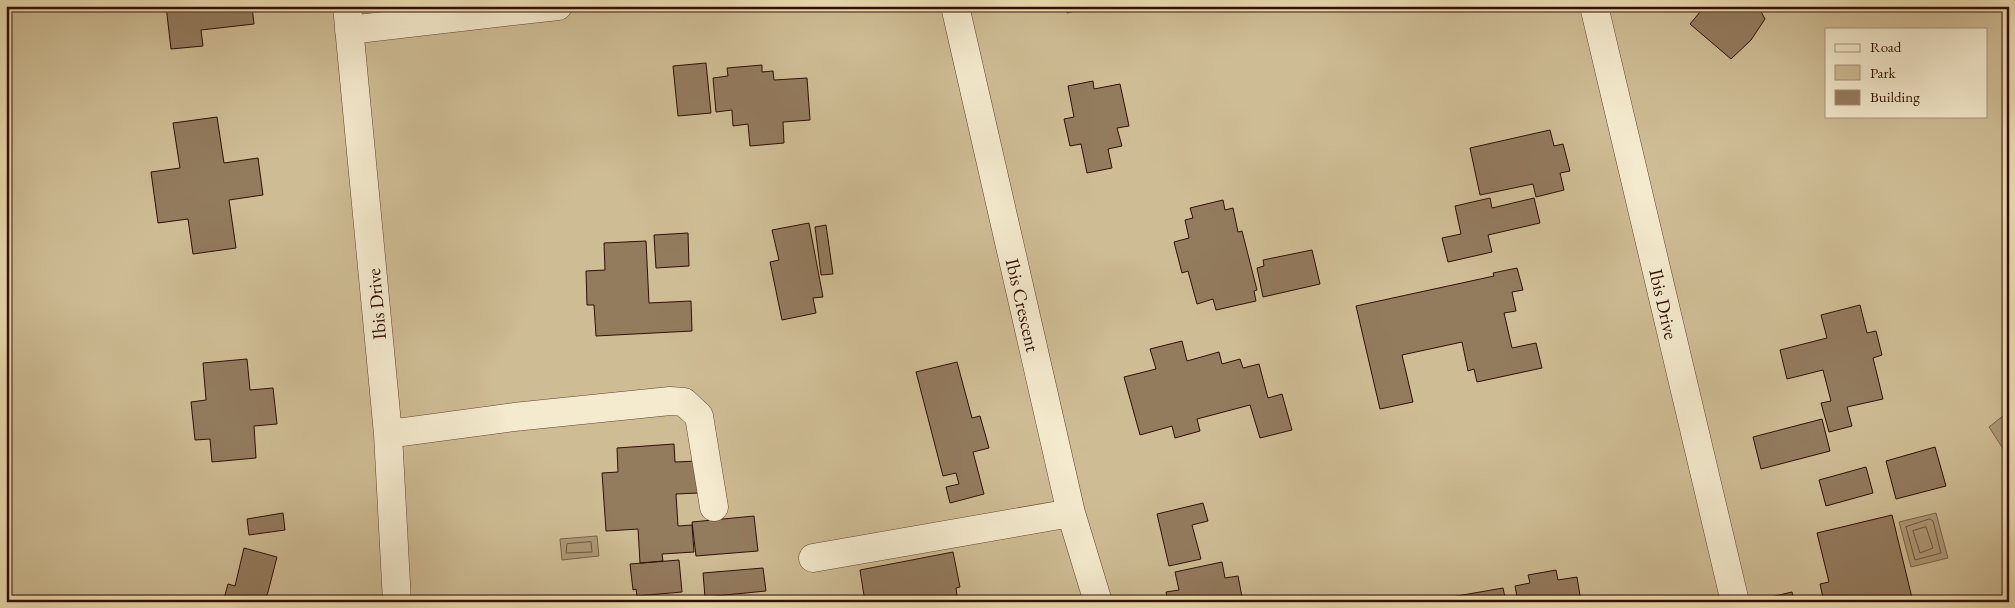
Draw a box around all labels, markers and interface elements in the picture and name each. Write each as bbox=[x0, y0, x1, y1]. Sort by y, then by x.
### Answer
legend bbox=[1825, 28, 1988, 118]
text: Road bbox=[1870, 37, 1902, 56]
text: Park bbox=[1870, 63, 1897, 82]
text: Building bbox=[1870, 87, 1920, 106]
street label: Ibis Crescent bbox=[1000, 256, 1045, 354]
street label: Ibis Drive bbox=[361, 267, 392, 341]
street label: Ibis Drive bbox=[1643, 267, 1684, 342]

